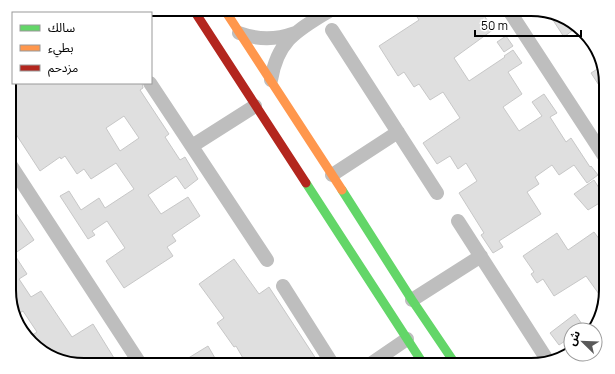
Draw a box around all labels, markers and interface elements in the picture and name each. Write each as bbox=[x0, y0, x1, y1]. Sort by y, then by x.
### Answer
legend bbox=[12, 12, 152, 84]
scale bar bbox=[475, 12, 581, 38]
text: 50 m bbox=[481, 17, 508, 34]
text: سالك bbox=[48, 19, 75, 36]
text: بطيء bbox=[48, 39, 74, 58]
text: مزدحم bbox=[48, 59, 78, 77]
north arrow bbox=[563, 322, 603, 362]
text: ش bbox=[563, 328, 583, 348]

